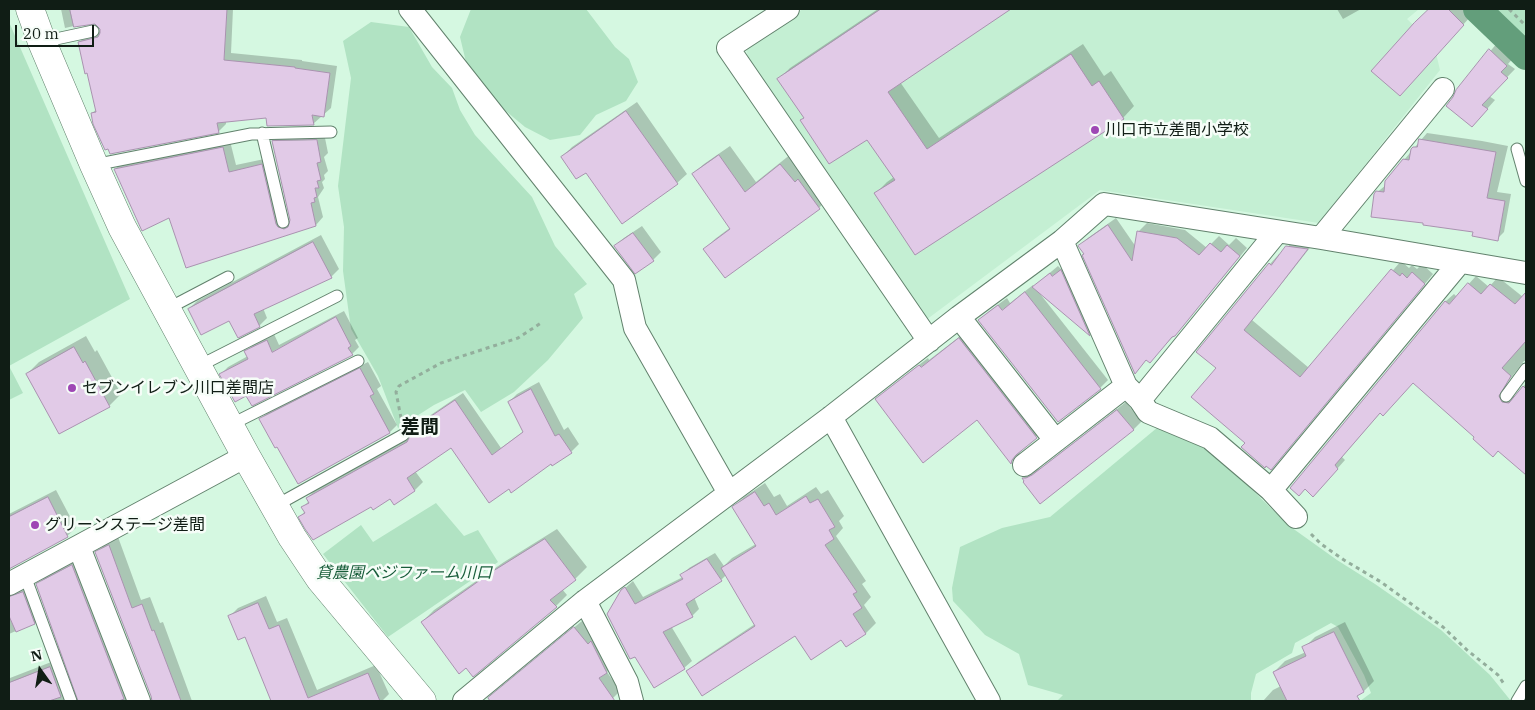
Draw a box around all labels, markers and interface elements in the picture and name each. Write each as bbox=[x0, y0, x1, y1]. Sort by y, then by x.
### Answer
scale bar bbox=[18, 15, 96, 47]
text: 20 m bbox=[23, 24, 59, 43]
place label: 川口市立差間小学校 bbox=[1105, 120, 1249, 140]
marker: 川口市立差間小学校 bbox=[1089, 124, 1101, 136]
place label: セブンイレブン川口差間店 bbox=[82, 378, 274, 398]
marker: セブンイレブン川口差間店 bbox=[66, 382, 78, 394]
district label: 差間 bbox=[401, 417, 439, 439]
place label: グリーンステージ差間 bbox=[45, 515, 205, 535]
marker: グリーンステージ差間 bbox=[29, 519, 41, 531]
park label: 貸農園ベジファーム川口 bbox=[316, 563, 492, 583]
north arrow bbox=[15, 645, 65, 695]
text: N bbox=[29, 645, 44, 665]

